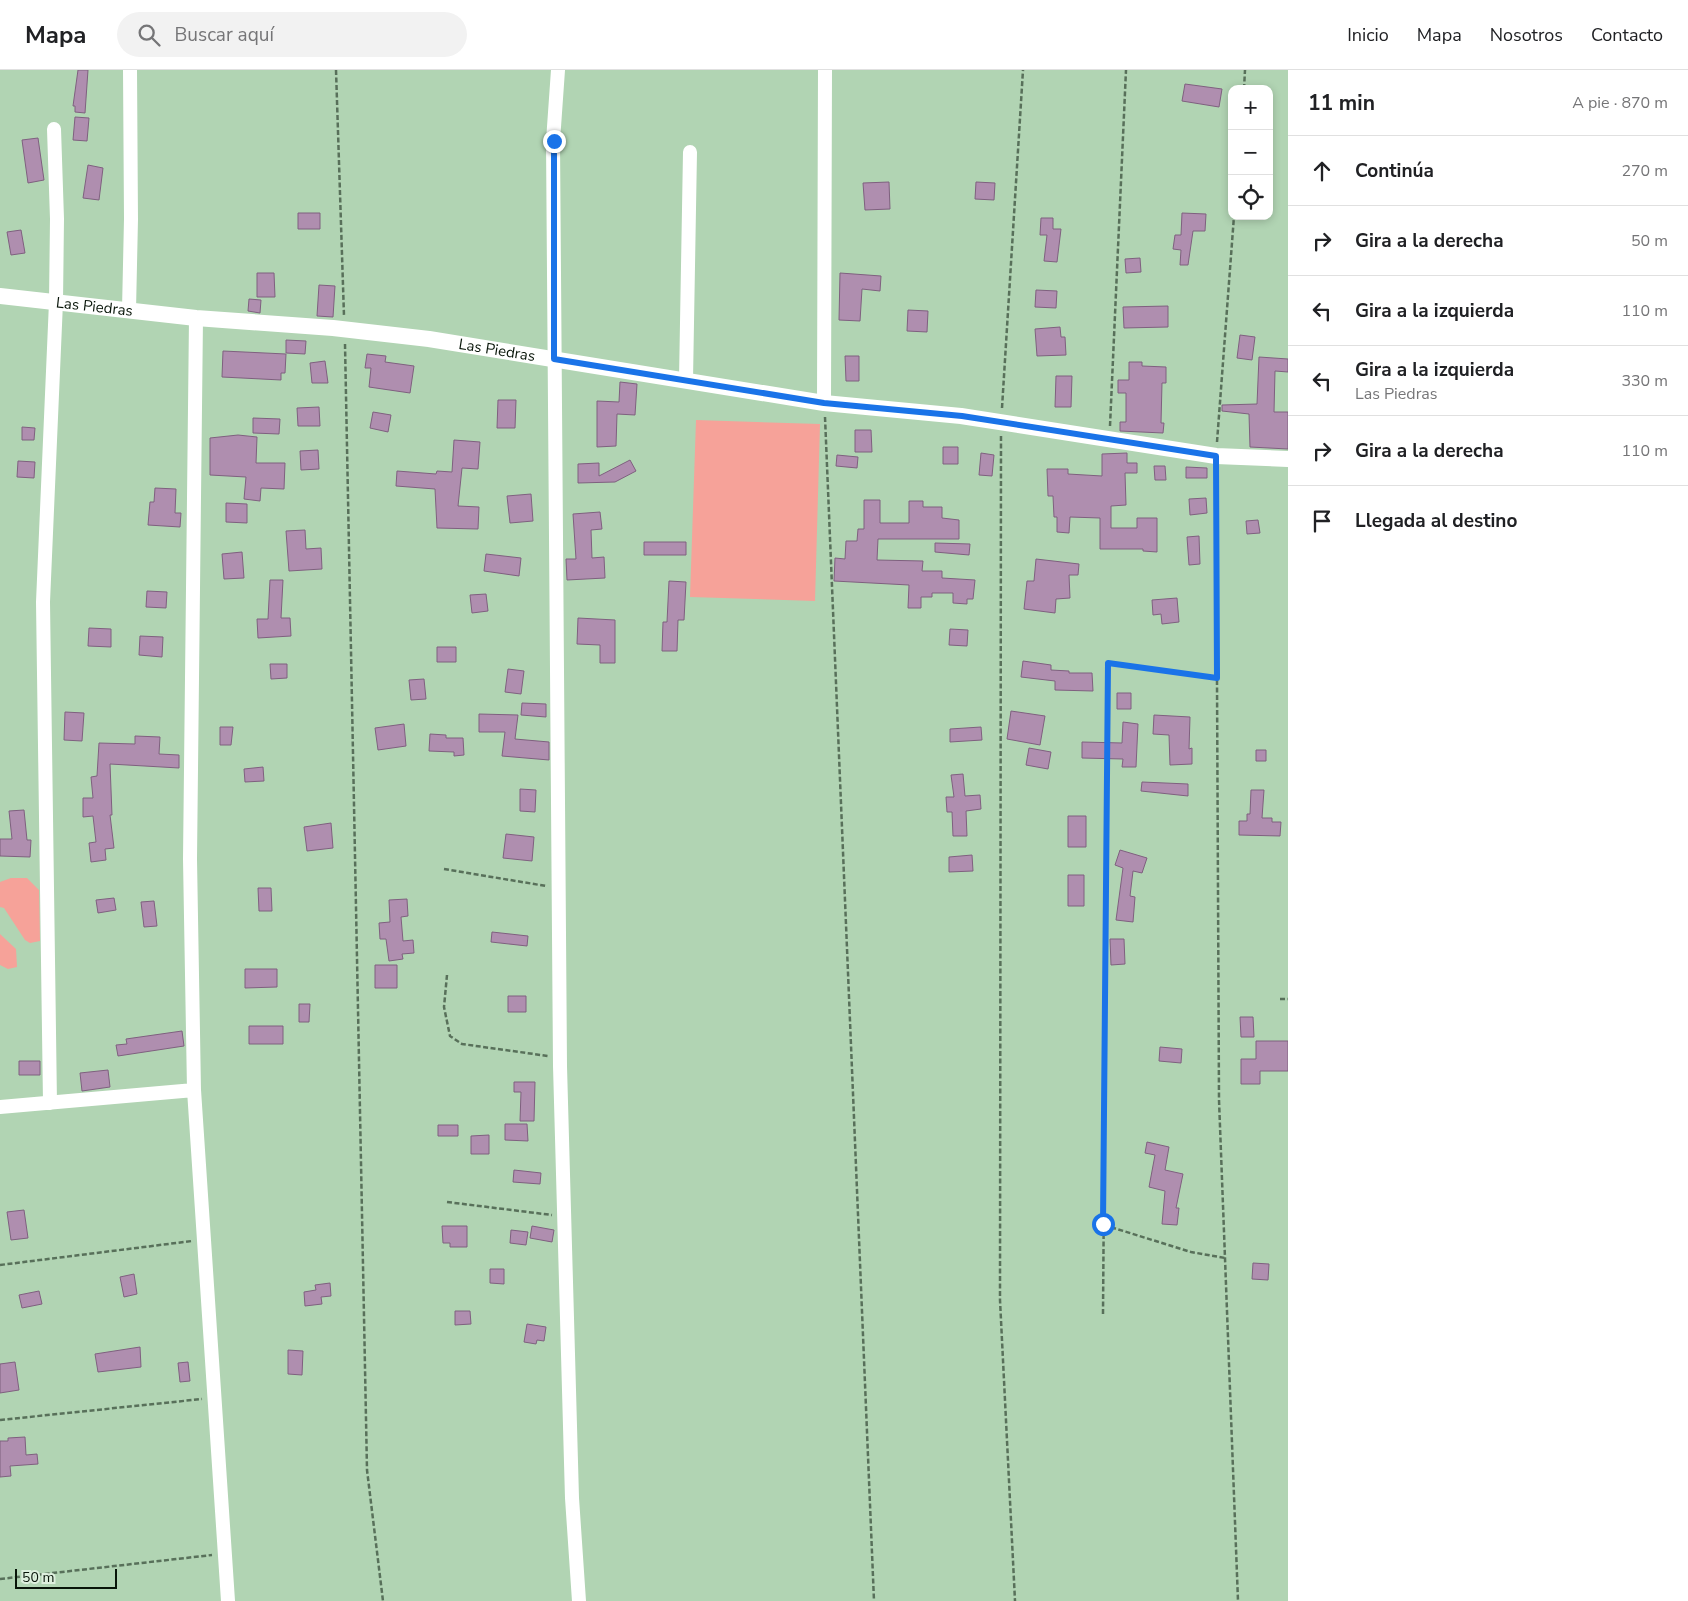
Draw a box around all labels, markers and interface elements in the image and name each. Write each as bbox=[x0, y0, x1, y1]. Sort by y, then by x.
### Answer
search box bbox=[117, 12, 467, 57]
text: Mapa bbox=[25, 19, 87, 51]
icon: search bbox=[135, 21, 163, 49]
text: Buscar aquí bbox=[175, 22, 274, 48]
text: Inicio bbox=[1347, 23, 1389, 47]
text: Mapa bbox=[1417, 23, 1462, 47]
text: Nosotros bbox=[1490, 23, 1563, 47]
text: Contacto bbox=[1591, 23, 1663, 47]
map controls bbox=[1228, 85, 1273, 220]
button: + bbox=[1228, 85, 1273, 130]
text: 11 min bbox=[1308, 89, 1375, 117]
text: A pie · 870 m bbox=[1572, 92, 1668, 114]
route end bbox=[543, 130, 566, 153]
button: − bbox=[1228, 130, 1273, 175]
icon: ahead bbox=[1308, 157, 1336, 185]
text: Continúa bbox=[1355, 158, 1434, 184]
text: 270 m bbox=[1621, 160, 1668, 182]
button: locate bbox=[1228, 175, 1273, 220]
icon: right bbox=[1308, 227, 1336, 255]
text: Gira a la derecha bbox=[1355, 228, 1504, 254]
text: 50 m bbox=[1631, 230, 1668, 252]
street label: Las Piedras bbox=[55, 292, 134, 321]
icon: left bbox=[1308, 297, 1336, 325]
text: Gira a la izquierda bbox=[1355, 298, 1514, 324]
text: 110 m bbox=[1621, 300, 1668, 322]
street label: Las Piedras bbox=[457, 334, 537, 366]
text: Gira a la izquierda bbox=[1355, 357, 1514, 383]
icon: left bbox=[1308, 367, 1336, 395]
text: 330 m bbox=[1621, 370, 1668, 392]
text: Las Piedras bbox=[1355, 383, 1437, 405]
icon: right bbox=[1308, 437, 1336, 465]
text: Gira a la derecha bbox=[1355, 438, 1504, 464]
text: 110 m bbox=[1621, 440, 1668, 462]
icon: arrive bbox=[1308, 507, 1336, 535]
text: Llegada al destino bbox=[1355, 508, 1517, 534]
route start bbox=[1092, 1213, 1115, 1236]
scale bar bbox=[15, 1566, 118, 1589]
text: 50 m bbox=[22, 1568, 54, 1587]

